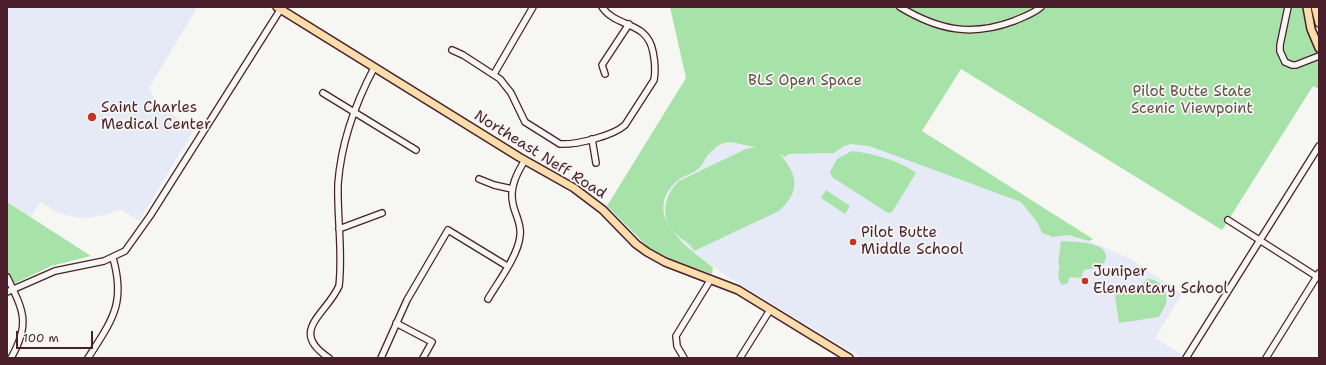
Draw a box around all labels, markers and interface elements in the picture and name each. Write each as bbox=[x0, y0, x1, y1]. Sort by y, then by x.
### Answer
park label: BLS Open Space bbox=[748, 72, 862, 90]
park label: Pilot Butte State Scenic Viewpoint bbox=[1131, 83, 1253, 118]
place label: Saint Charles Medical Center bbox=[101, 99, 211, 134]
street label: Northeast Neff Road bbox=[471, 107, 609, 203]
marker: Saint Charles Medical Center bbox=[86, 111, 98, 123]
place label: Pilot Butte Middle School bbox=[861, 224, 963, 259]
marker: Pilot Butte Middle School bbox=[848, 237, 858, 247]
place label: Juniper Elementary School bbox=[1093, 263, 1228, 298]
marker: Juniper Elementary School bbox=[1080, 276, 1090, 286]
scale bar bbox=[18, 323, 95, 349]
text: 100 m bbox=[23, 330, 59, 346]

